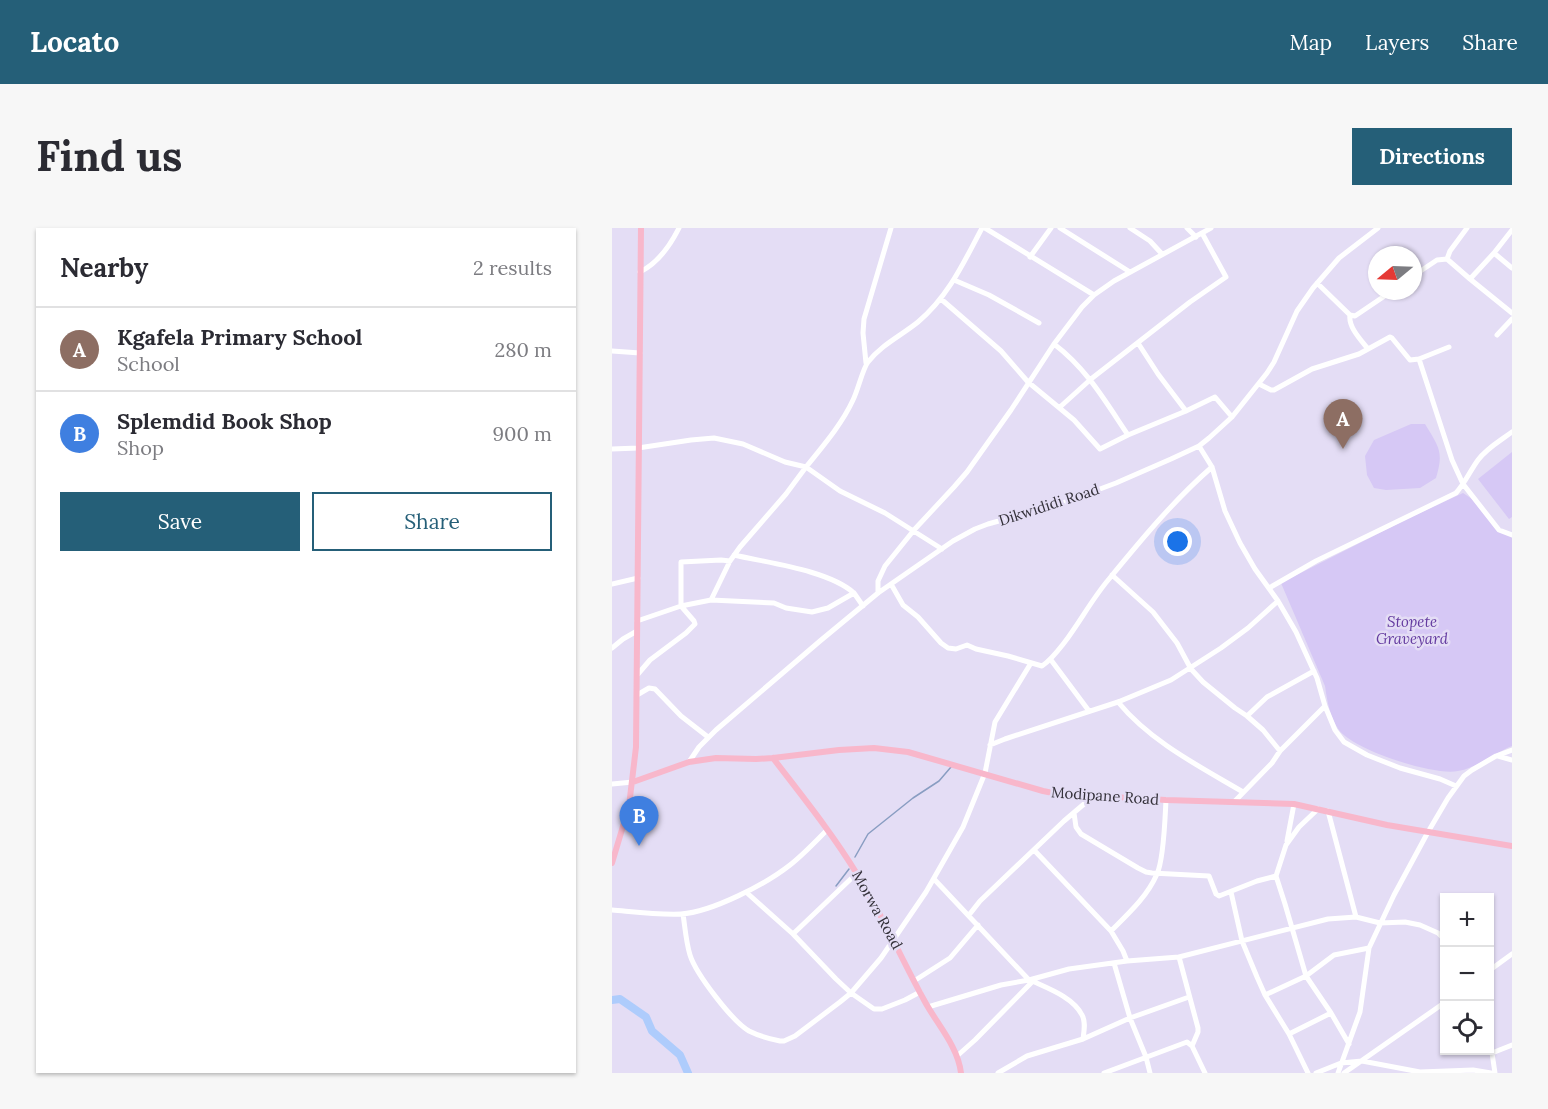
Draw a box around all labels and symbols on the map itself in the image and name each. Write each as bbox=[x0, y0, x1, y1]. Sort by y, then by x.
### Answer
north arrow bbox=[1368, 246, 1422, 300]
pin: A bbox=[1324, 400, 1362, 449]
street label: Dikwididi Road bbox=[996, 479, 1102, 530]
your location bbox=[1163, 527, 1192, 556]
park label: Stopete Graveyard bbox=[1376, 612, 1449, 648]
street label: Modipane Road bbox=[1050, 782, 1160, 809]
pin: B bbox=[620, 796, 658, 846]
street label: Morwa Road bbox=[848, 867, 907, 953]

